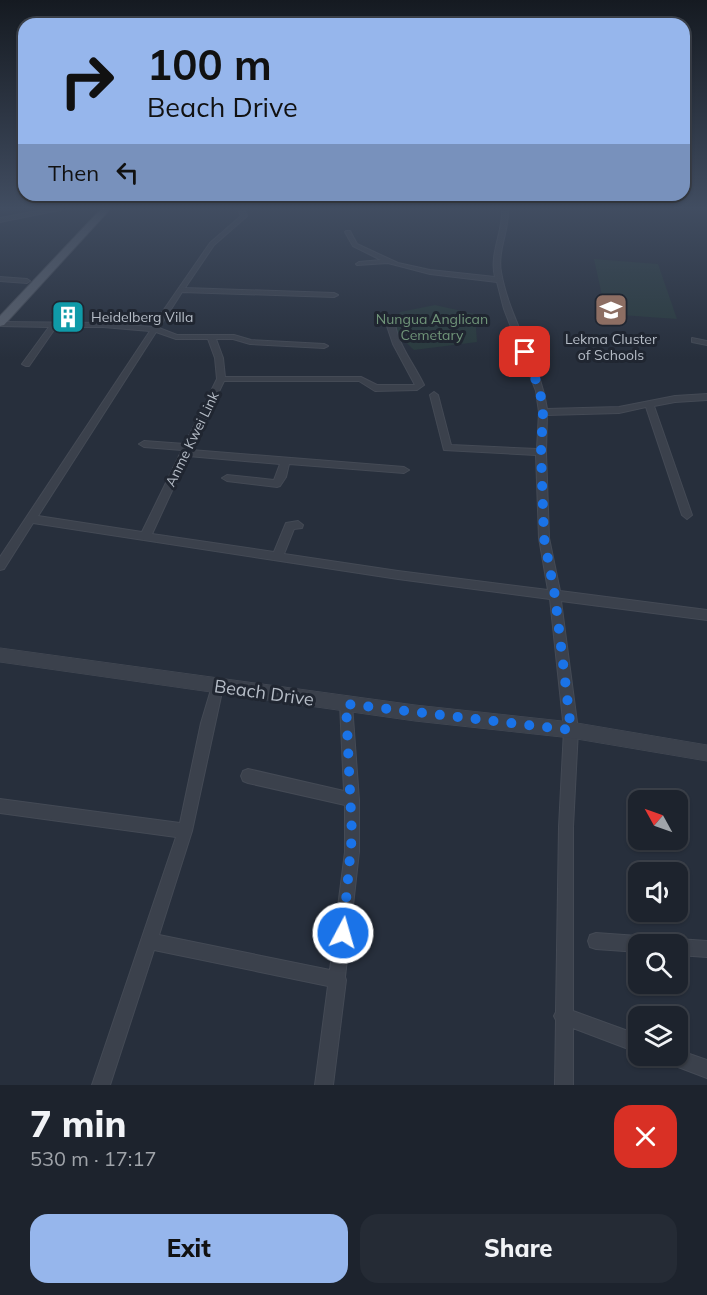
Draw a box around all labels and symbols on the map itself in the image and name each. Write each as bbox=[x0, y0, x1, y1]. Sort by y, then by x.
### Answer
school or university icon: Lekma Cluster of Schools bbox=[593, 292, 629, 328]
building icon: Heidelberg Villa bbox=[50, 299, 86, 335]
place label: Heidelberg Villa bbox=[91, 308, 193, 326]
park label: Nungua Anglican Cemetary bbox=[376, 310, 488, 344]
pin bbox=[499, 326, 550, 377]
place label: Lekma Cluster of Schools bbox=[565, 330, 658, 364]
street label: Anme Kwei Link bbox=[161, 388, 223, 490]
street label: Beach Drive bbox=[213, 674, 315, 711]
north arrow bbox=[628, 790, 688, 850]
position arrow bbox=[311, 901, 375, 965]

